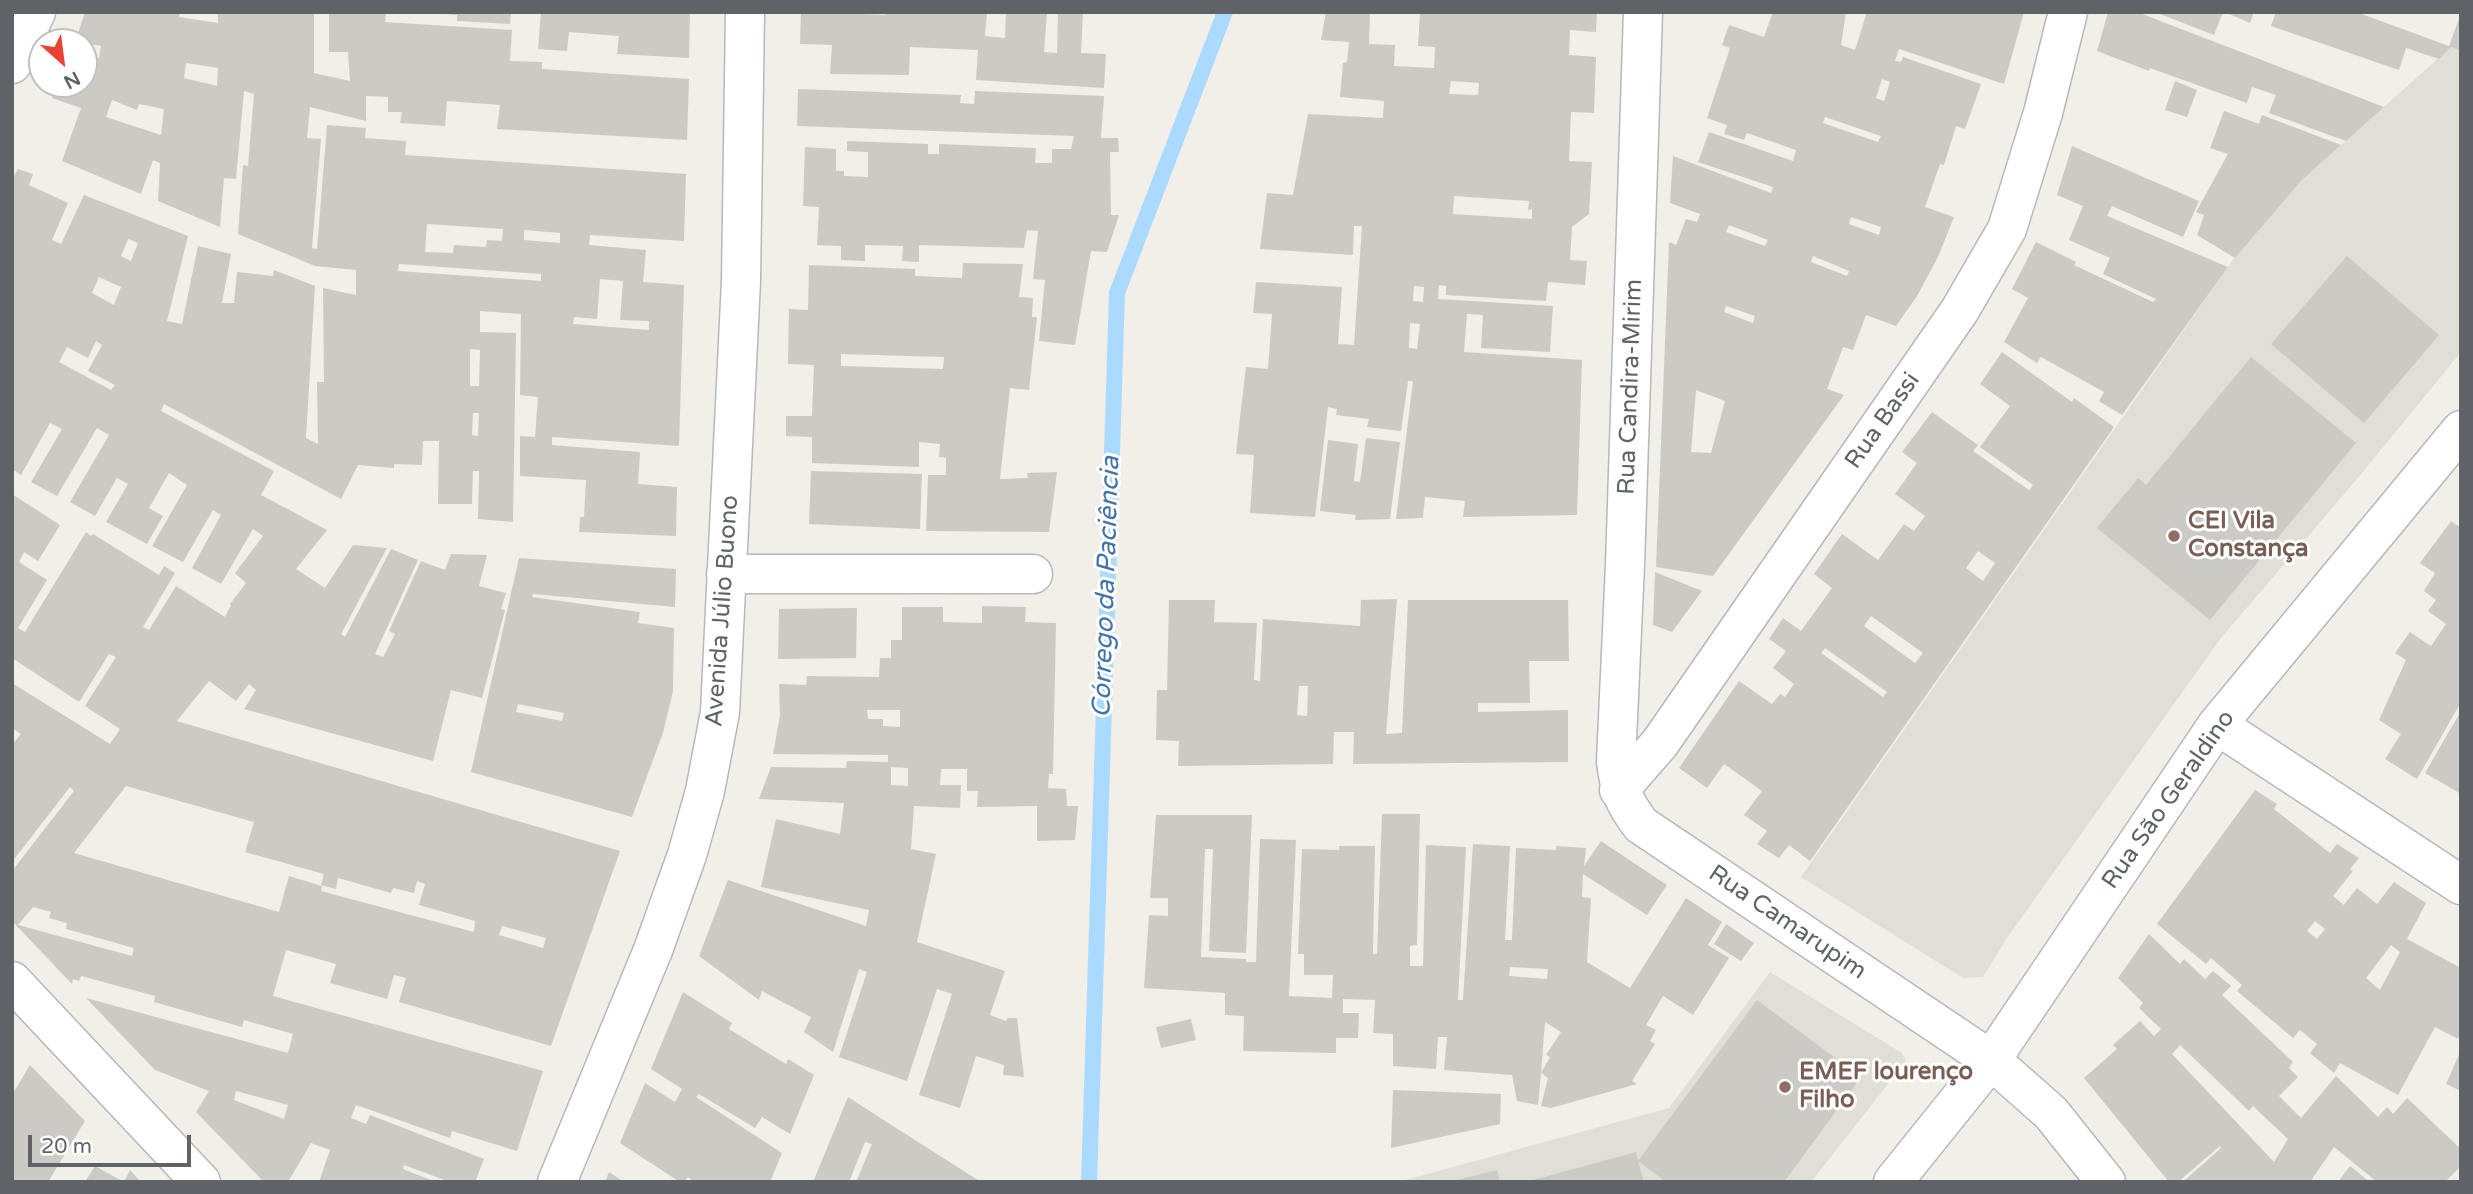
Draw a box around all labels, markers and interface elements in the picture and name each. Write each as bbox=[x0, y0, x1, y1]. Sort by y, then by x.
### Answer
north arrow bbox=[28, 28, 98, 98]
text: N bbox=[60, 66, 84, 93]
street label: Rua Candira-Mirim bbox=[1613, 279, 1649, 495]
street label: Rua Bassi bbox=[1839, 367, 1927, 475]
water label: Córrego da Paciência bbox=[1087, 456, 1127, 718]
street label: Avenida Júlio Buono bbox=[701, 494, 745, 728]
place label: CEI Vila Constança bbox=[2188, 508, 2308, 564]
marker: CEI Vila Constança bbox=[2166, 528, 2182, 544]
street label: Rua São Geraldino bbox=[2097, 705, 2241, 895]
street label: Rua Camarupim bbox=[1703, 860, 1871, 986]
place label: EMEF lourenço Filho bbox=[1799, 1059, 1973, 1115]
marker: EMEF lourenço Filho bbox=[1777, 1079, 1793, 1095]
scale bar bbox=[32, 1120, 194, 1164]
text: 20 m bbox=[41, 1134, 92, 1159]

